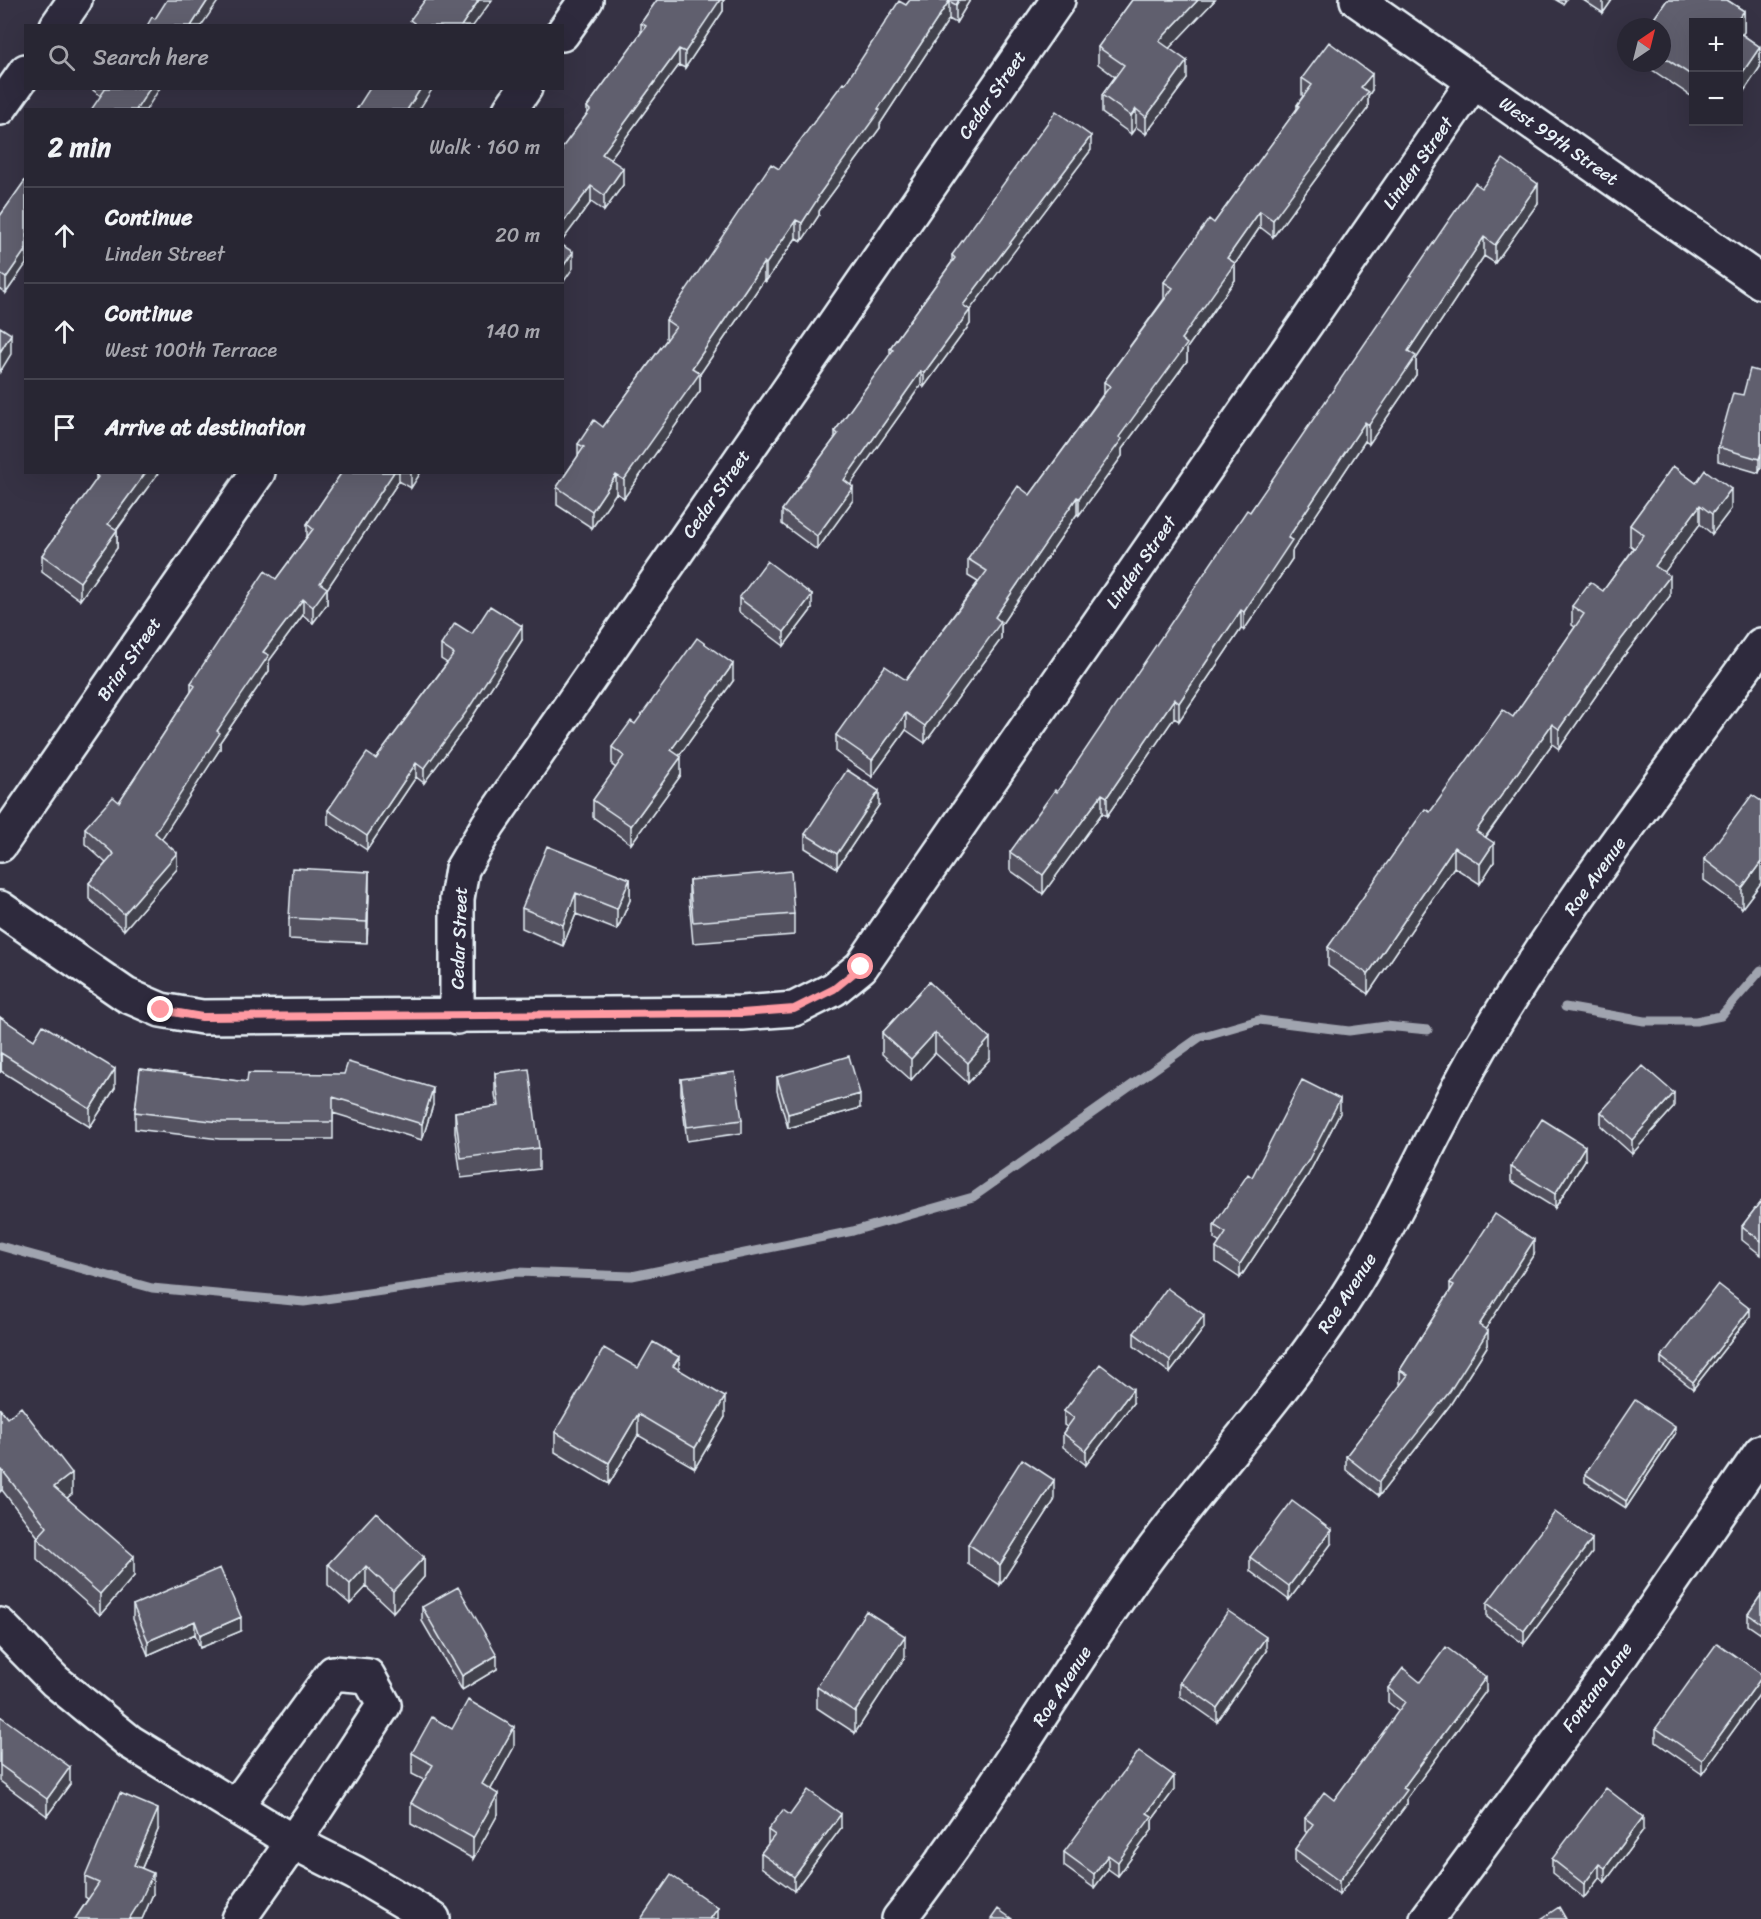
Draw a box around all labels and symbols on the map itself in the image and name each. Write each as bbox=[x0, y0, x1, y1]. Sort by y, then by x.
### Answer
north arrow bbox=[1617, 18, 1671, 72]
street label: Cedar Street bbox=[949, 44, 1035, 146]
street label: West 99th Street bbox=[1492, 88, 1626, 194]
street label: Linden Street bbox=[1374, 109, 1462, 216]
street label: Cedar Street bbox=[673, 443, 759, 545]
street label: Linden Street bbox=[1097, 508, 1185, 615]
street label: Briar Street bbox=[88, 610, 170, 708]
street label: Roe Avenue bbox=[1555, 830, 1635, 922]
street label: Cedar Street bbox=[441, 886, 477, 990]
route start bbox=[847, 953, 873, 979]
route end bbox=[147, 996, 173, 1022]
street label: Roe Avenue bbox=[1309, 1246, 1385, 1340]
street label: Fontana Lane bbox=[1553, 1635, 1641, 1739]
street label: Roe Avenue bbox=[1024, 1639, 1100, 1733]

